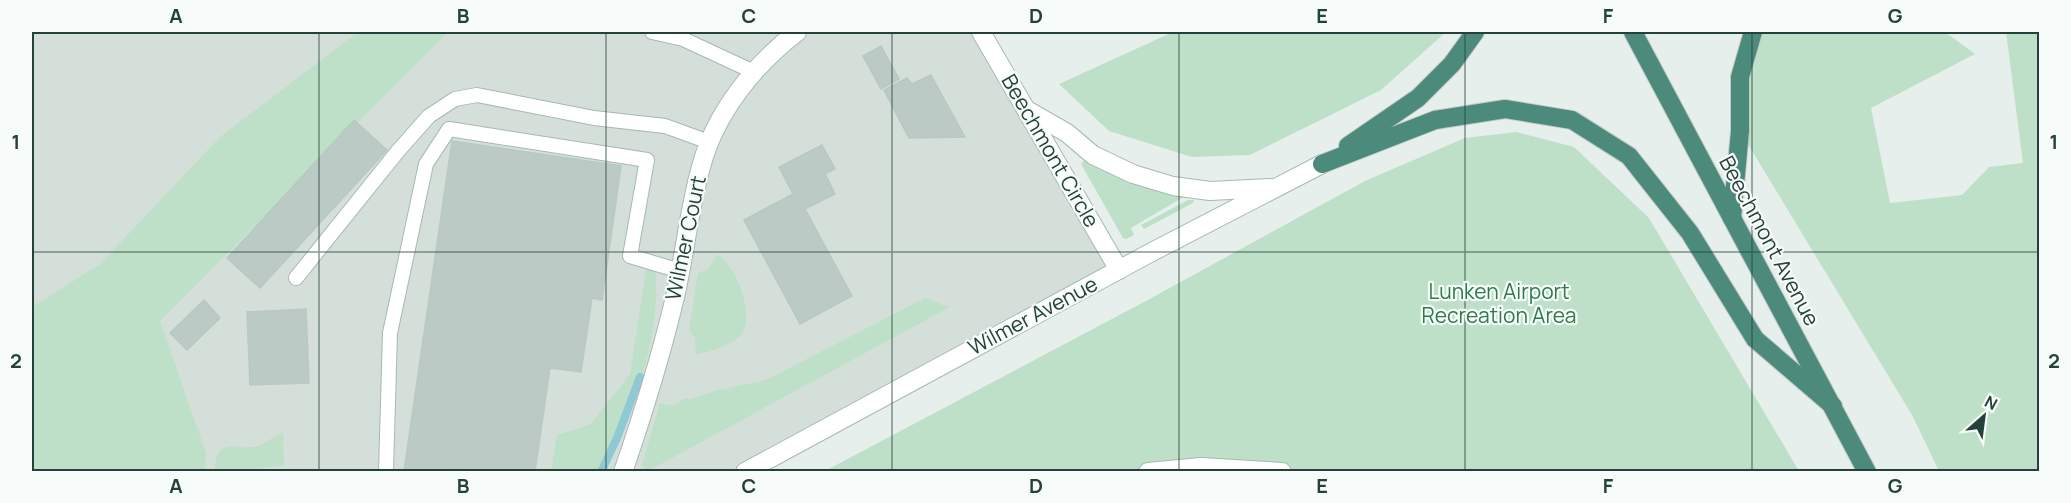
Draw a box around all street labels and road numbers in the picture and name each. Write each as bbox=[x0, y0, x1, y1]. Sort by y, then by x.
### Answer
street label: Beechmont Circle bbox=[996, 69, 1106, 232]
street label: Beechmont Avenue bbox=[1713, 151, 1827, 330]
street label: Wilmer Court bbox=[658, 173, 712, 303]
street label: Wilmer Avenue bbox=[963, 269, 1102, 361]

